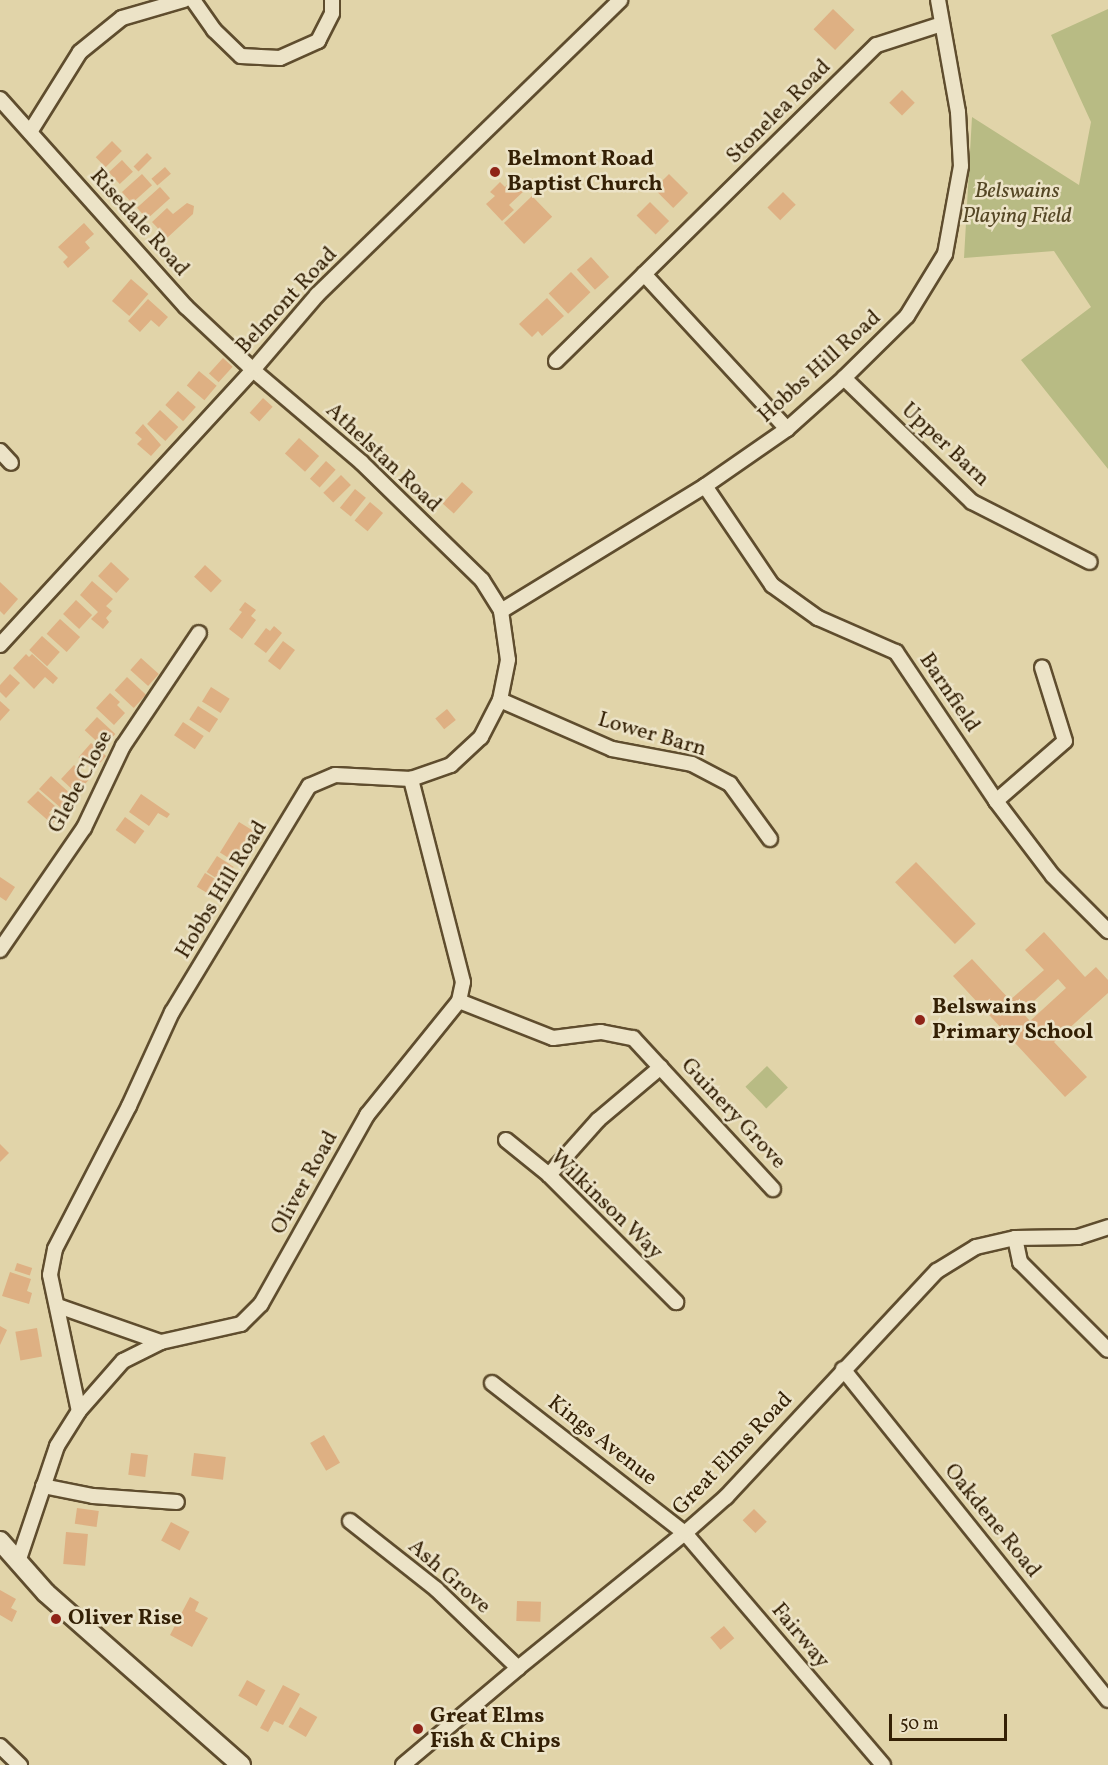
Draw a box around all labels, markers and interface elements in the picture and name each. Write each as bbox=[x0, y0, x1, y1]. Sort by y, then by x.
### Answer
street label: Stonelea Road bbox=[721, 54, 837, 170]
place label: Belmont Road Baptist Church bbox=[507, 146, 663, 198]
street label: Risedale Road bbox=[84, 164, 194, 282]
marker: Belmont Road Baptist Church bbox=[488, 165, 502, 179]
park label: Belswains Playing Field bbox=[962, 178, 1072, 230]
street label: Belmont Road bbox=[231, 242, 343, 360]
street label: Hobbs Hill Road bbox=[753, 305, 887, 429]
street label: Upper Barn bbox=[895, 397, 995, 493]
street label: Athelstan Road bbox=[320, 398, 446, 518]
street label: Barnfield bbox=[913, 648, 985, 738]
street label: Lower Barn bbox=[595, 707, 709, 763]
street label: Glebe Close bbox=[43, 726, 119, 838]
street label: Hobbs Hill Road bbox=[170, 816, 274, 964]
place label: Belswains Primary School bbox=[932, 994, 1094, 1046]
marker: Belswains Primary School bbox=[913, 1013, 927, 1027]
street label: Guinery Grove bbox=[675, 1053, 791, 1175]
street label: Oliver Road bbox=[266, 1127, 344, 1239]
street label: Wilkinson Way bbox=[544, 1144, 668, 1266]
street label: Great Elms Road bbox=[668, 1387, 798, 1521]
street label: Kings Avenue bbox=[542, 1390, 662, 1492]
street label: Oakdene Road bbox=[938, 1459, 1046, 1583]
street label: Ash Grove bbox=[402, 1534, 496, 1620]
street label: Fairway bbox=[765, 1598, 835, 1674]
place label: Oliver Rise bbox=[68, 1606, 182, 1632]
marker: Oliver Rise bbox=[49, 1612, 63, 1626]
scale bar bbox=[892, 1702, 1010, 1740]
place label: Great Elms Fish & Chips bbox=[430, 1703, 561, 1754]
text: 50 m bbox=[900, 1712, 939, 1737]
marker: Great Elms Fish & Chips bbox=[411, 1722, 425, 1736]

